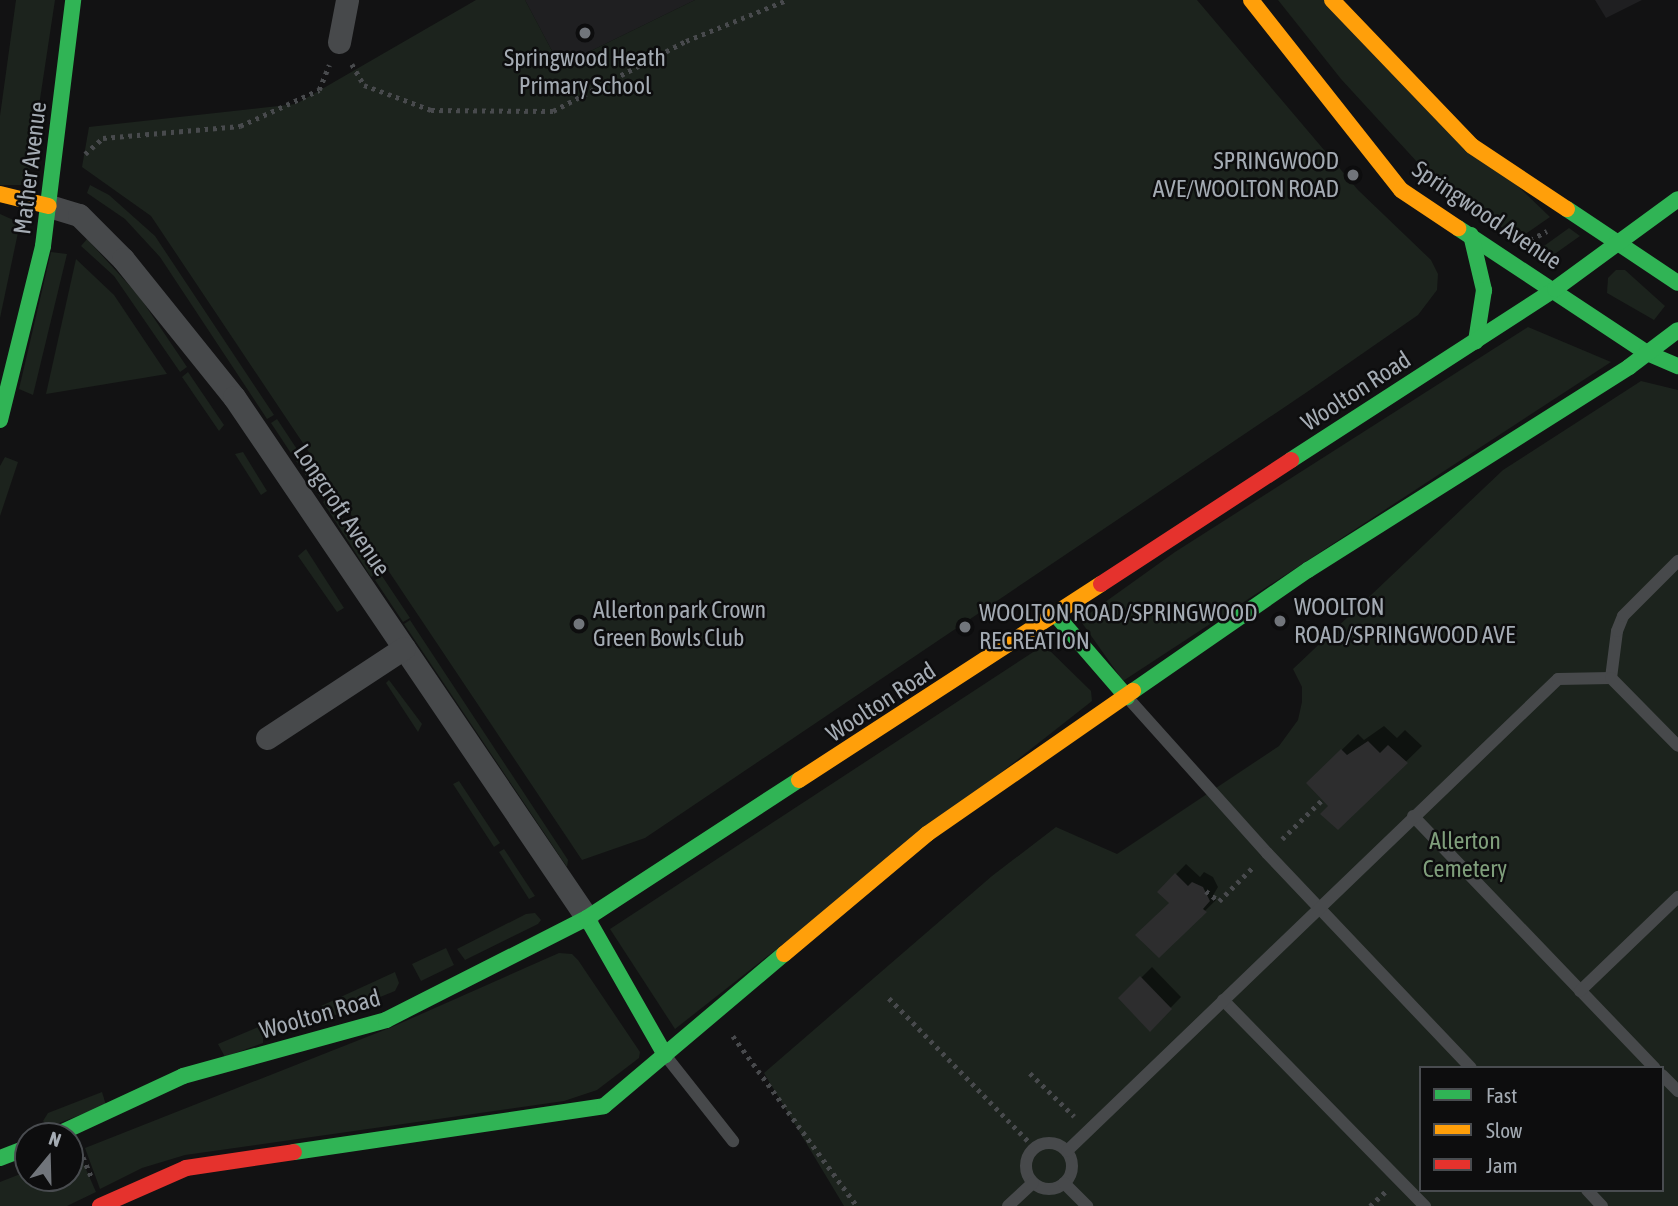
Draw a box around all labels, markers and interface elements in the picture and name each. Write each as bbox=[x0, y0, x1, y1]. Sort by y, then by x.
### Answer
marker: Springwood Heath Primary School bbox=[577, 25, 593, 41]
place label: Springwood Heath Primary School bbox=[504, 44, 666, 100]
street label: Mather Avenue bbox=[8, 100, 52, 236]
place label: SPRINGWOOD AVE/WOOLTON ROAD bbox=[1153, 147, 1339, 203]
street label: Springwood Avenue bbox=[1407, 154, 1567, 276]
marker: SPRINGWOOD AVE/WOOLTON ROAD bbox=[1345, 167, 1361, 183]
street label: Woolton Road bbox=[1296, 345, 1416, 437]
street label: Longcroft Avenue bbox=[287, 439, 397, 581]
place label: WOOLTON ROAD/SPRINGWOOD AVE bbox=[1294, 593, 1515, 649]
place label: Allerton park Crown Green Bowls Club bbox=[593, 596, 766, 652]
place label: WOOLTON ROAD/SPRINGWOOD RECREATION bbox=[979, 599, 1257, 655]
marker: WOOLTON ROAD/SPRINGWOOD AVE bbox=[1272, 613, 1288, 629]
marker: Allerton park Crown Green Bowls Club bbox=[571, 616, 587, 632]
marker: WOOLTON ROAD/SPRINGWOOD RECREATION bbox=[957, 619, 973, 635]
street label: Woolton Road bbox=[821, 656, 941, 748]
park label: Allerton Cemetery bbox=[1423, 827, 1507, 883]
street label: Woolton Road bbox=[256, 983, 384, 1045]
legend bbox=[1419, 1066, 1664, 1192]
text: Fast bbox=[1486, 1083, 1517, 1107]
text: Slow bbox=[1486, 1118, 1522, 1142]
north arrow bbox=[14, 1122, 84, 1192]
text: N bbox=[46, 1127, 64, 1151]
text: Jam bbox=[1486, 1153, 1518, 1177]

